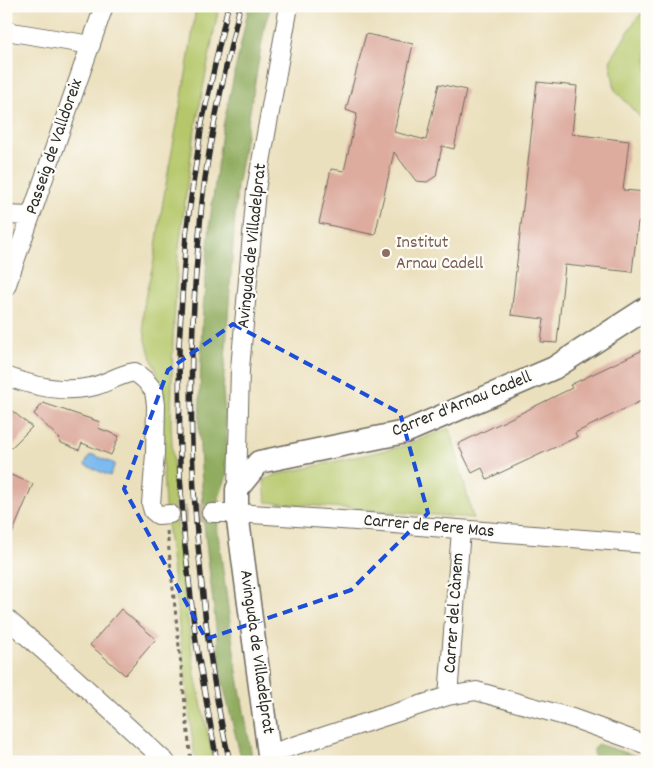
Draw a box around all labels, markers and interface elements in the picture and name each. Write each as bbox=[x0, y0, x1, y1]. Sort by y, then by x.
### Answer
street label: Passeig de Valldoreix bbox=[20, 75, 90, 218]
street label: Avinguda de Villadelprat bbox=[232, 162, 274, 330]
place label: Institut Arnau Cadell bbox=[396, 231, 484, 277]
marker: Institut Arnau Cadell bbox=[380, 247, 392, 259]
street label: Carrer d'Arnau Cadell bbox=[388, 365, 536, 444]
street label: Carrer de Pere Mas bbox=[363, 509, 495, 545]
street label: Carrer del Cànem bbox=[438, 552, 472, 674]
street label: Avinguda de Villadelprat bbox=[232, 568, 280, 736]

